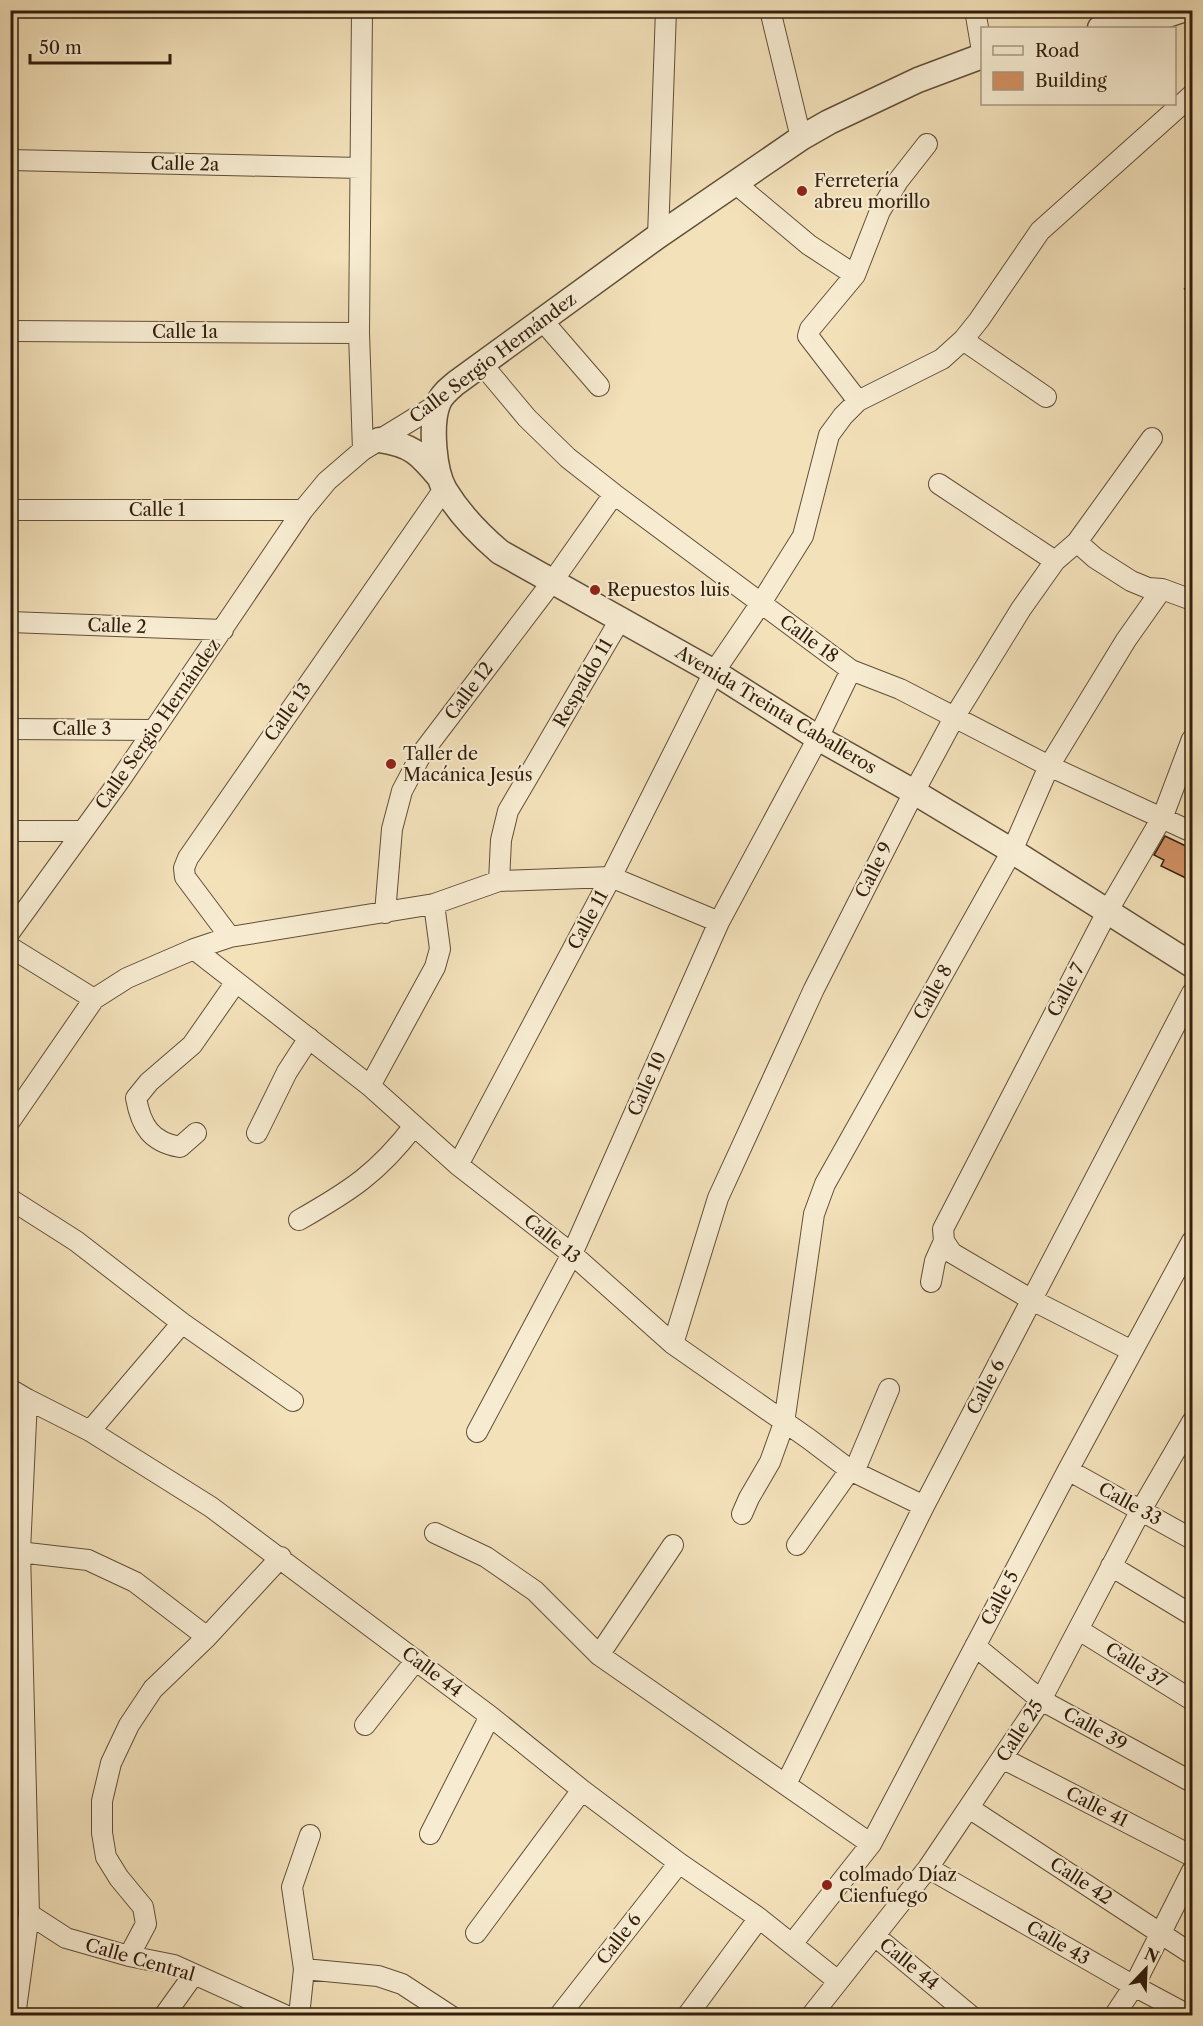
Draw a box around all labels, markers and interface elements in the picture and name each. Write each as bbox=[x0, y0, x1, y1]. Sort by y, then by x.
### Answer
scale bar bbox=[30, 27, 170, 65]
legend bbox=[981, 27, 1176, 105]
text: 50 m bbox=[39, 37, 82, 59]
text: Road bbox=[1035, 40, 1080, 62]
text: Building bbox=[1035, 70, 1107, 92]
street label: Calle 2a bbox=[150, 152, 220, 176]
place label: Ferretería abreu morillo bbox=[814, 170, 930, 213]
marker: Ferretería abreu morillo bbox=[795, 184, 809, 198]
street label: Calle Sergio Hernández bbox=[405, 288, 581, 428]
street label: Calle 1a bbox=[152, 321, 219, 343]
street label: Calle 1 bbox=[129, 499, 186, 521]
place label: Repuestos luis bbox=[607, 579, 730, 601]
marker: Repuestos luis bbox=[588, 583, 602, 597]
street label: Calle 18 bbox=[775, 610, 843, 668]
street label: Calle 2 bbox=[87, 614, 147, 638]
street label: Calle Sergio Hernández bbox=[91, 634, 225, 814]
street label: Respaldo 11 bbox=[549, 634, 617, 731]
street label: Avenida Treinta Caballeros bbox=[671, 641, 880, 779]
street label: Calle 12 bbox=[440, 658, 498, 724]
street label: Calle 13 bbox=[260, 678, 316, 746]
street label: Calle 3 bbox=[53, 718, 111, 740]
place label: Taller de Macánica Jesús bbox=[403, 743, 532, 786]
marker: Taller de Macánica Jesús bbox=[384, 757, 398, 771]
street label: Calle 9 bbox=[851, 838, 897, 902]
street label: Calle 11 bbox=[563, 886, 613, 953]
street label: Calle 7 bbox=[1043, 959, 1089, 1021]
street label: Calle 8 bbox=[909, 961, 957, 1023]
street label: Calle 10 bbox=[623, 1049, 671, 1119]
street label: Calle 13 bbox=[519, 1210, 585, 1268]
street label: Calle 6 bbox=[962, 1356, 1010, 1418]
street label: Calle 33 bbox=[1095, 1478, 1165, 1530]
street label: Calle 5 bbox=[977, 1567, 1023, 1629]
street label: Calle 37 bbox=[1101, 1638, 1171, 1692]
street label: Calle 44 bbox=[398, 1642, 466, 1702]
street label: Calle 25 bbox=[992, 1696, 1048, 1766]
street label: Calle 39 bbox=[1059, 1703, 1131, 1755]
street label: Calle 41 bbox=[1062, 1782, 1132, 1832]
street label: Calle 42 bbox=[1046, 1853, 1116, 1909]
place label: colmado Díaz Cienfuego bbox=[839, 1864, 957, 1907]
marker: colmado Díaz Cienfuego bbox=[820, 1878, 834, 1892]
street label: Calle 6 bbox=[592, 1909, 646, 1969]
street label: Calle 43 bbox=[1023, 1916, 1093, 1970]
street label: Calle 44 bbox=[875, 1933, 943, 1995]
street label: Calle Central bbox=[83, 1934, 197, 1986]
north arrow bbox=[1116, 1939, 1176, 1999]
text: N bbox=[1142, 1943, 1162, 1967]

